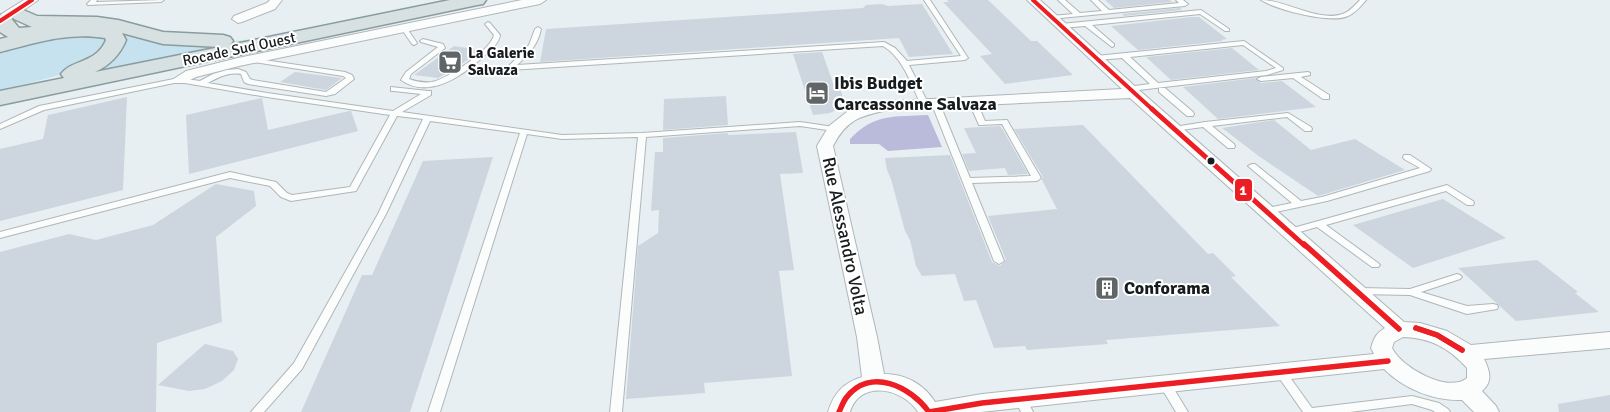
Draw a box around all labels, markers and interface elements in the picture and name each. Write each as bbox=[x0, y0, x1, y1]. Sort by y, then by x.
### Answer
street label: Rocade Sud Ouest bbox=[181, 28, 297, 70]
place label: La Galerie Salvaza bbox=[468, 44, 535, 79]
supermarket icon: La Galerie Salvaza bbox=[437, 49, 463, 75]
place label: Ibis Budget Carcassonne Salvaza bbox=[834, 72, 997, 115]
hotel icon: Ibis Budget Carcassonne Salvaza bbox=[804, 80, 830, 106]
street label: Rue Alessandro Volta bbox=[817, 155, 873, 317]
unlabelled marker bbox=[1206, 156, 1216, 166]
line badge: 1 bbox=[1234, 178, 1253, 202]
text: 1 bbox=[1239, 182, 1247, 199]
building icon: Conforama bbox=[1094, 275, 1120, 301]
place label: Conforama bbox=[1124, 277, 1210, 299]

